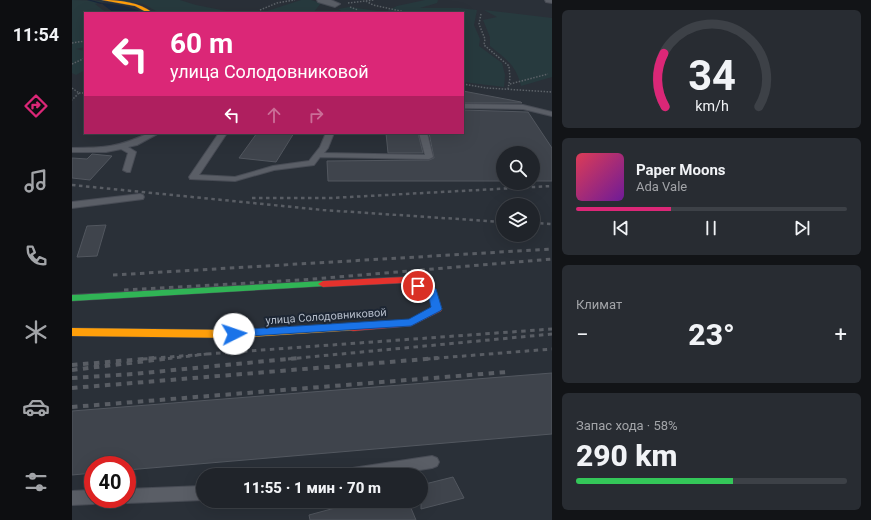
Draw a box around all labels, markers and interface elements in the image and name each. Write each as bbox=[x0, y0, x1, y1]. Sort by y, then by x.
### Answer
text: 11:54 bbox=[13, 24, 59, 45]
text: 60 m bbox=[170, 27, 233, 60]
icon: left bbox=[104, 28, 156, 80]
text: 34 bbox=[688, 51, 735, 100]
text: улица Солодовниковой bbox=[170, 61, 369, 82]
icon: directions bbox=[22, 92, 50, 120]
text: km/h bbox=[695, 97, 728, 113]
icon: left bbox=[221, 104, 243, 126]
icon: ahead bbox=[263, 104, 285, 126]
icon: right bbox=[305, 104, 327, 126]
map controls bbox=[496, 146, 540, 242]
button: search bbox=[496, 146, 540, 190]
text: Paper Moons bbox=[636, 161, 726, 179]
icon: music bbox=[22, 167, 50, 195]
text: Ada Vale bbox=[636, 179, 687, 194]
button: layers bbox=[496, 198, 540, 242]
icon: previous bbox=[610, 217, 632, 239]
icon: pause bbox=[700, 217, 722, 239]
icon: next bbox=[791, 217, 813, 239]
icon: phone bbox=[22, 242, 50, 270]
pin bbox=[401, 269, 435, 303]
icon: arrive bbox=[407, 275, 429, 297]
text: Климат bbox=[576, 297, 622, 312]
street label: улица Солодовниковой bbox=[265, 306, 387, 327]
position arrow bbox=[213, 313, 255, 355]
text: 23° bbox=[688, 317, 735, 352]
icon: climate bbox=[22, 318, 50, 346]
text: − bbox=[576, 322, 589, 347]
text: + bbox=[835, 322, 847, 347]
icon: car bbox=[22, 393, 50, 421]
text: Запас хода · 58% bbox=[576, 418, 678, 433]
text: 290 km bbox=[576, 438, 678, 473]
speed limit sign: 40 bbox=[84, 456, 136, 508]
icon: filters bbox=[22, 468, 50, 496]
text: 11:55 · 1 мин · 70 m bbox=[243, 479, 381, 497]

